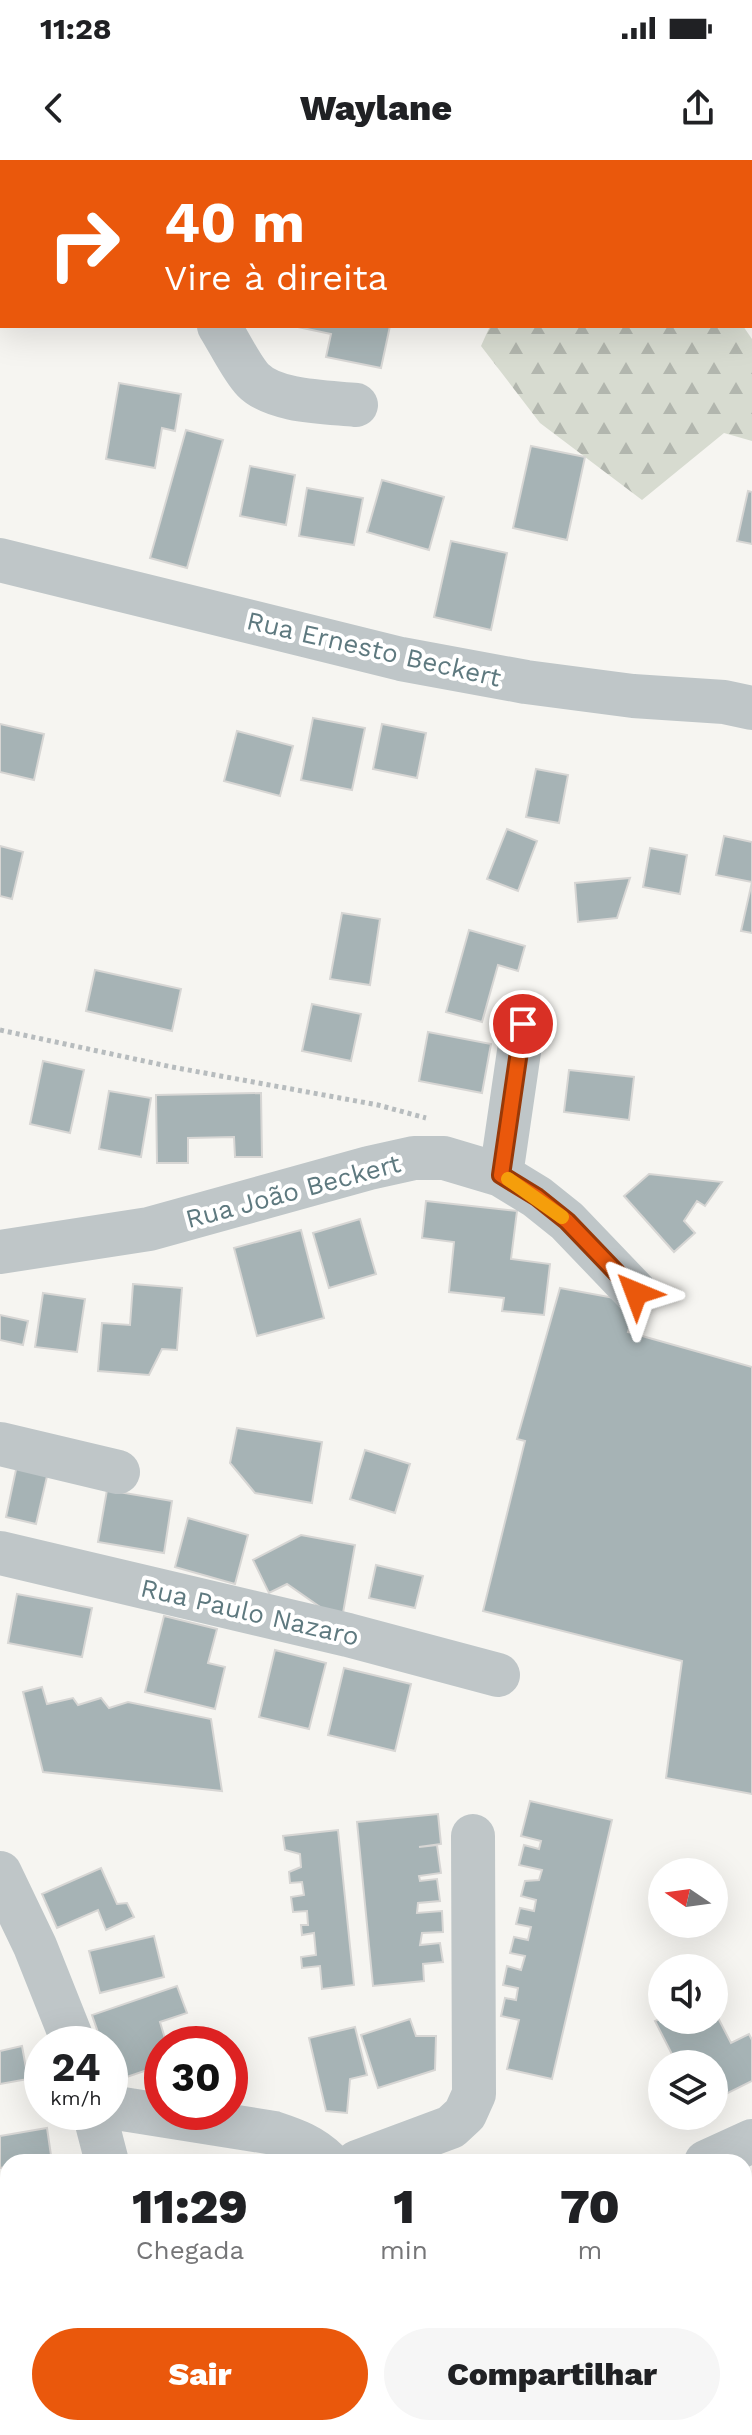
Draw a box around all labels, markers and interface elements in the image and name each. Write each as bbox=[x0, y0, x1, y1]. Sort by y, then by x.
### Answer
text: 11:28 bbox=[40, 11, 112, 46]
icon: back bbox=[32, 86, 76, 130]
icon: share bbox=[676, 86, 720, 130]
text: Waylane bbox=[300, 87, 452, 129]
text: 40 m bbox=[164, 190, 305, 256]
icon: right bbox=[32, 192, 136, 296]
text: Vire à direita bbox=[164, 257, 388, 299]
street label: Rua Ernesto Beckert bbox=[244, 605, 504, 693]
pin bbox=[489, 990, 557, 1058]
icon: arrive bbox=[501, 1002, 545, 1046]
street label: Rua João Beckert bbox=[182, 1148, 404, 1234]
position arrow bbox=[594, 1251, 678, 1335]
street label: Rua Paulo Nazaro bbox=[138, 1572, 362, 1652]
north arrow bbox=[648, 1858, 728, 1938]
map controls bbox=[648, 1858, 728, 2130]
button: sound bbox=[648, 1954, 728, 2034]
speed limit sign: 30 bbox=[144, 2026, 248, 2130]
text: 24 bbox=[51, 2044, 101, 2091]
button: layers bbox=[648, 2050, 728, 2130]
text: km/h bbox=[50, 2086, 102, 2110]
text: 11:29 bbox=[132, 2178, 248, 2235]
text: 1 bbox=[393, 2178, 415, 2235]
text: 70 bbox=[560, 2178, 620, 2235]
text: Chegada bbox=[136, 2235, 244, 2265]
text: min bbox=[380, 2235, 428, 2265]
text: m bbox=[578, 2235, 602, 2265]
button: Sair bbox=[32, 2328, 368, 2420]
button: Compartilhar bbox=[384, 2328, 720, 2420]

